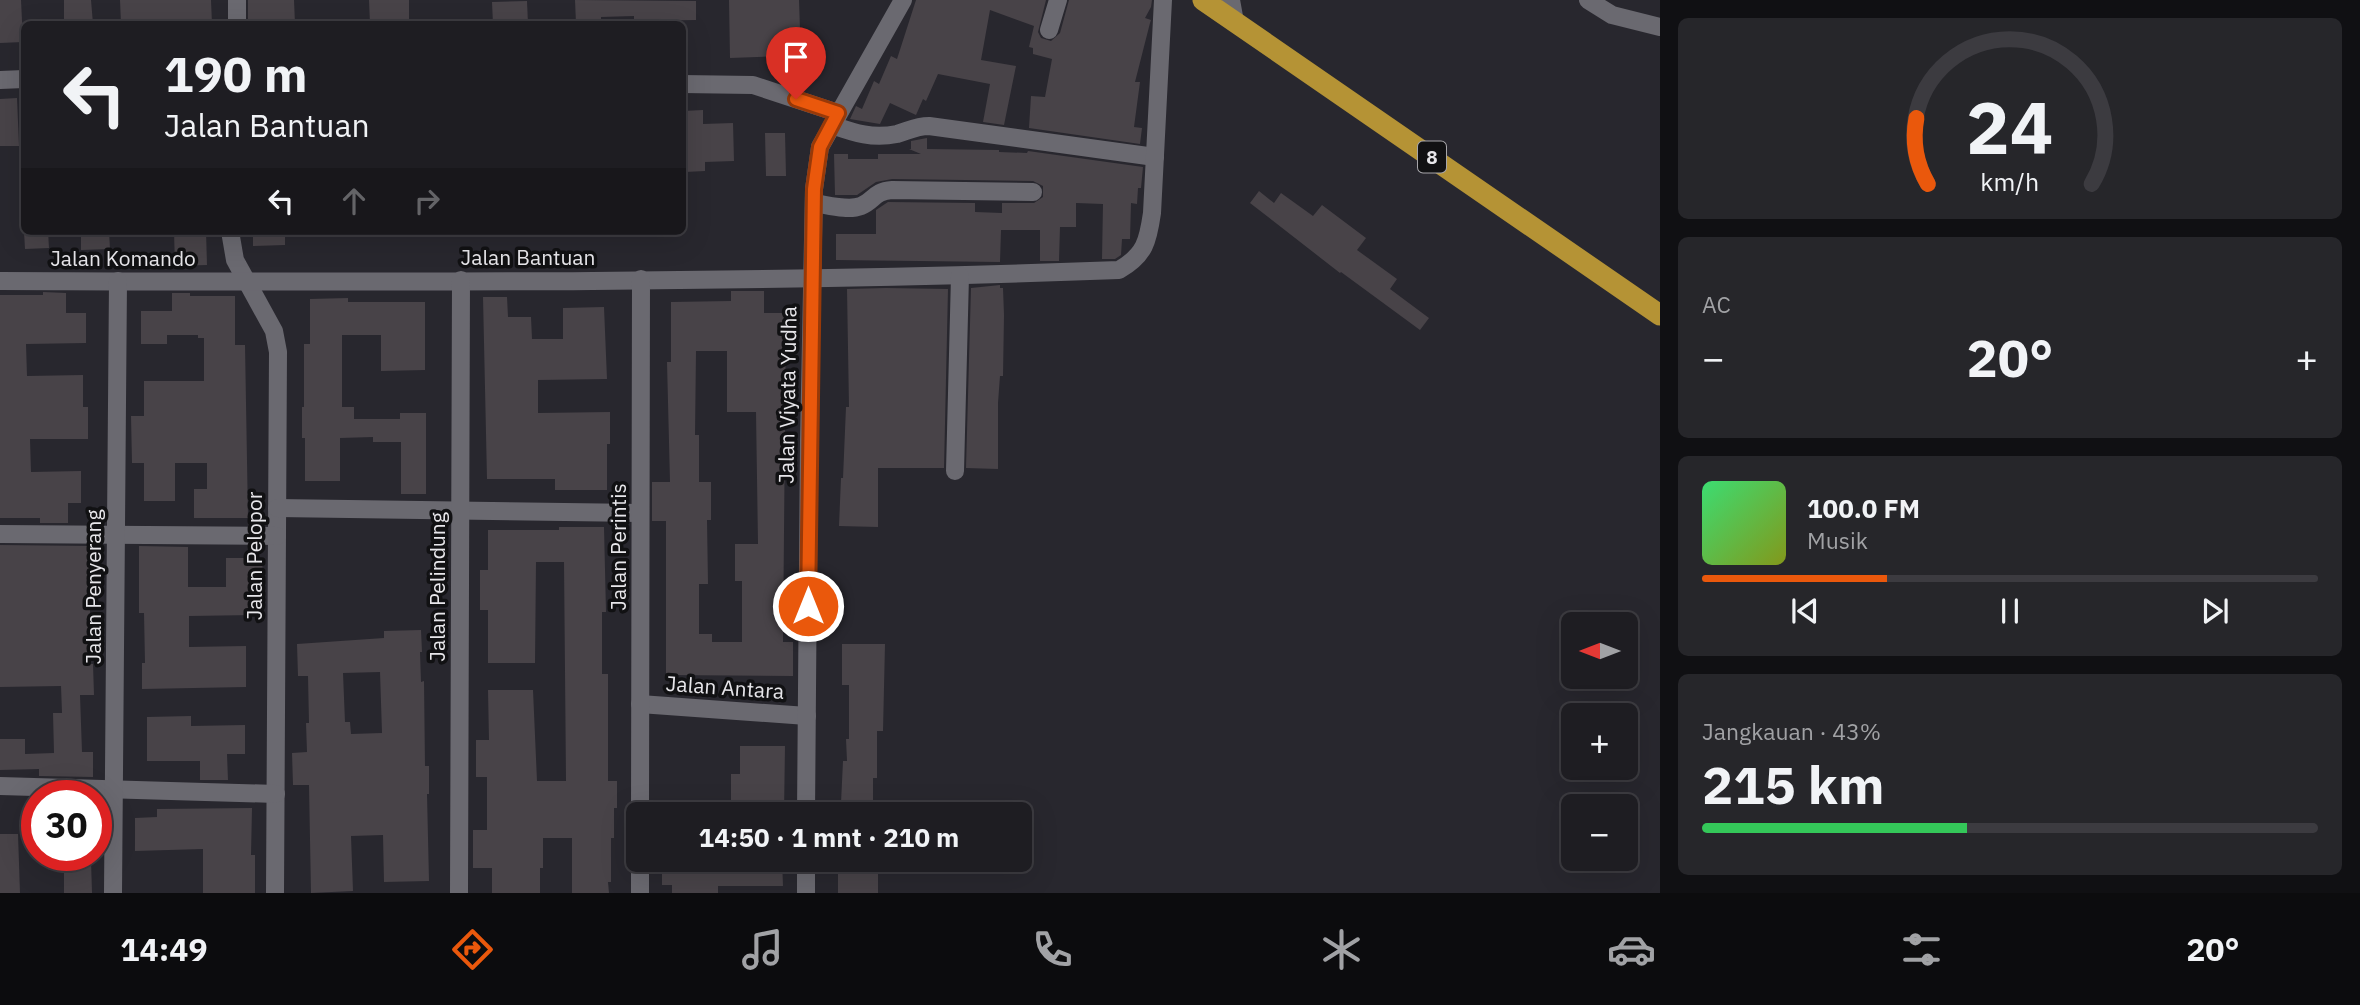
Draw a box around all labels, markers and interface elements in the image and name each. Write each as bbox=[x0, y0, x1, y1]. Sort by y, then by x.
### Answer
pin bbox=[766, 27, 826, 99]
icon: arrive bbox=[777, 38, 815, 76]
text: 190 m bbox=[164, 42, 308, 105]
icon: left bbox=[49, 49, 140, 140]
text: 24 bbox=[1966, 80, 2054, 175]
text: Jalan Bantuan bbox=[164, 104, 370, 146]
road number: 8 bbox=[1418, 141, 1446, 172]
text: km/h bbox=[1981, 165, 2039, 198]
icon: left bbox=[262, 182, 300, 220]
icon: ahead bbox=[335, 182, 373, 220]
icon: right bbox=[408, 182, 446, 220]
street label: Jalan Bantuan bbox=[460, 243, 596, 271]
street label: Jalan Komando bbox=[50, 244, 196, 272]
text: AC bbox=[1702, 289, 1731, 319]
street label: Jalan Viyata Yudha bbox=[771, 306, 803, 484]
text: 20° bbox=[1967, 324, 2053, 391]
text: − bbox=[1702, 333, 1725, 382]
text: + bbox=[2295, 333, 2318, 382]
street label: Jalan Perintis bbox=[604, 483, 632, 611]
street label: Jalan Pelopor bbox=[240, 491, 268, 620]
text: 100.0 FM bbox=[1807, 491, 1920, 525]
street label: Jalan Penyerang bbox=[79, 509, 107, 665]
street label: Jalan Pelindung bbox=[423, 512, 451, 662]
text: Musik bbox=[1807, 525, 1868, 555]
position arrow bbox=[771, 569, 845, 643]
icon: previous bbox=[1786, 592, 1824, 630]
icon: pause bbox=[1991, 592, 2029, 630]
icon: next bbox=[2196, 592, 2234, 630]
north arrow bbox=[1561, 612, 1638, 690]
map controls bbox=[1561, 612, 1638, 871]
street label: Jalan Antara bbox=[665, 669, 785, 705]
button: + bbox=[1561, 703, 1638, 780]
text: Jangkauan · 43% bbox=[1702, 716, 1881, 746]
text: 215 km bbox=[1702, 751, 1884, 818]
speed limit sign: 30 bbox=[21, 780, 112, 871]
button: − bbox=[1561, 794, 1638, 871]
text: 14:50 · 1 mnt · 210 m bbox=[699, 820, 959, 854]
icon: directions bbox=[448, 925, 497, 974]
icon: music bbox=[738, 925, 787, 974]
icon: phone bbox=[1028, 925, 1077, 974]
icon: climate bbox=[1317, 925, 1366, 974]
icon: car bbox=[1607, 925, 1656, 974]
icon: filters bbox=[1897, 925, 1946, 974]
text: 14:49 bbox=[120, 928, 208, 970]
text: 20° bbox=[2186, 928, 2240, 970]

